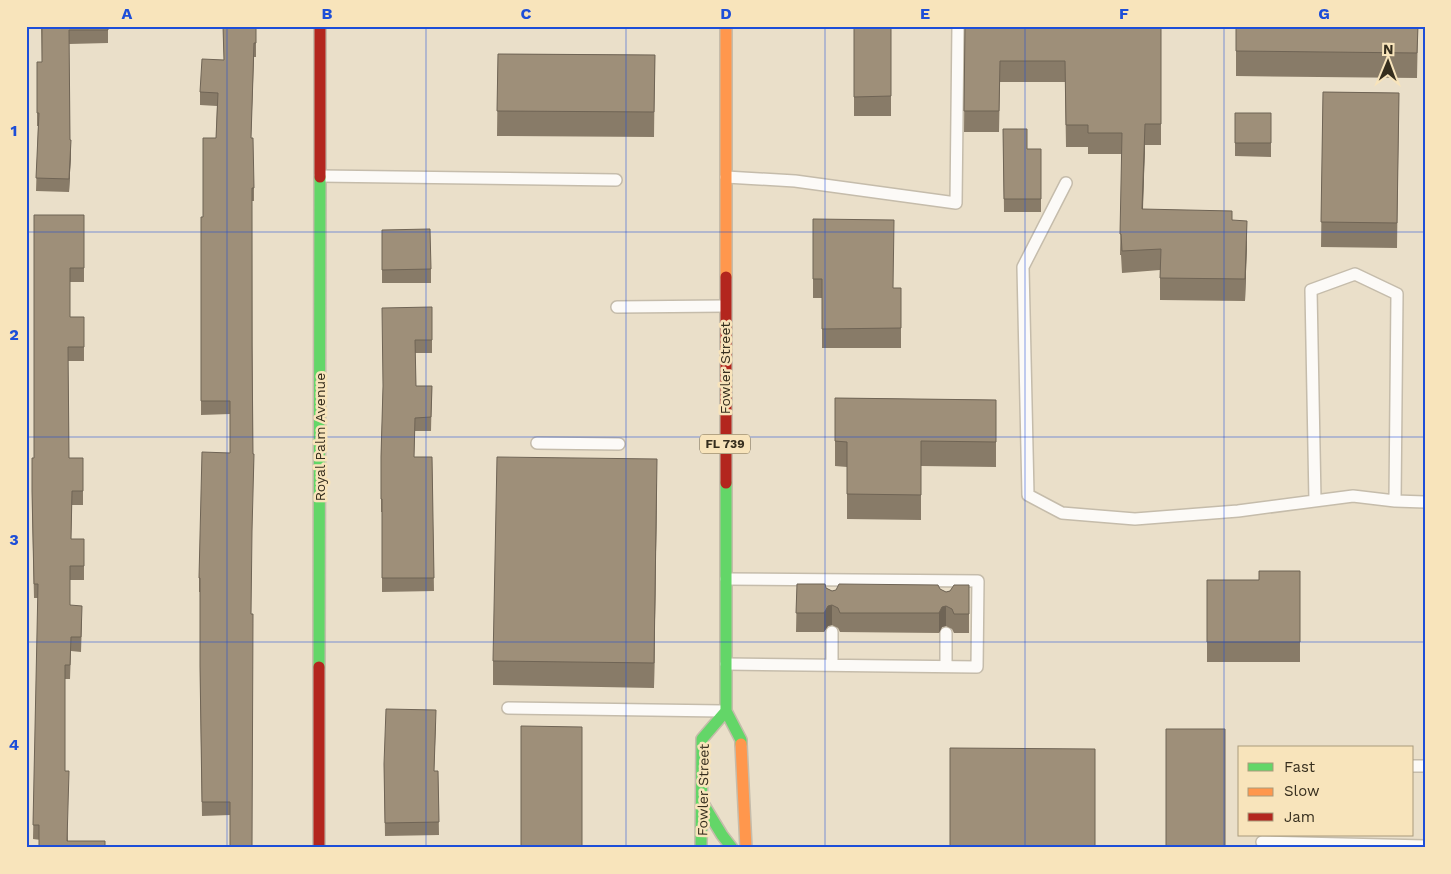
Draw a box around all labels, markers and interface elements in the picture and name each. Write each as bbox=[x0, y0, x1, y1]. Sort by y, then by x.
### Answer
text: A bbox=[122, 4, 133, 23]
text: B bbox=[322, 4, 333, 23]
text: C bbox=[521, 4, 532, 23]
text: D bbox=[720, 4, 732, 23]
text: E bbox=[920, 4, 930, 23]
text: F bbox=[1119, 4, 1129, 23]
text: G bbox=[1318, 4, 1330, 23]
north arrow bbox=[1364, 38, 1414, 88]
text: N bbox=[1383, 41, 1394, 57]
text: 1 bbox=[11, 121, 17, 140]
street label: Fowler Street bbox=[717, 322, 733, 414]
text: 2 bbox=[9, 325, 19, 344]
street label: Royal Palm Avenue bbox=[312, 373, 328, 501]
road number: FL 739 bbox=[700, 434, 750, 454]
text: 3 bbox=[9, 530, 19, 549]
text: 4 bbox=[9, 735, 19, 754]
street label: Fowler Street bbox=[694, 744, 712, 836]
legend bbox=[1238, 746, 1414, 836]
text: Fast bbox=[1284, 758, 1316, 776]
text: Slow bbox=[1284, 782, 1320, 800]
text: Jam bbox=[1284, 808, 1315, 826]

